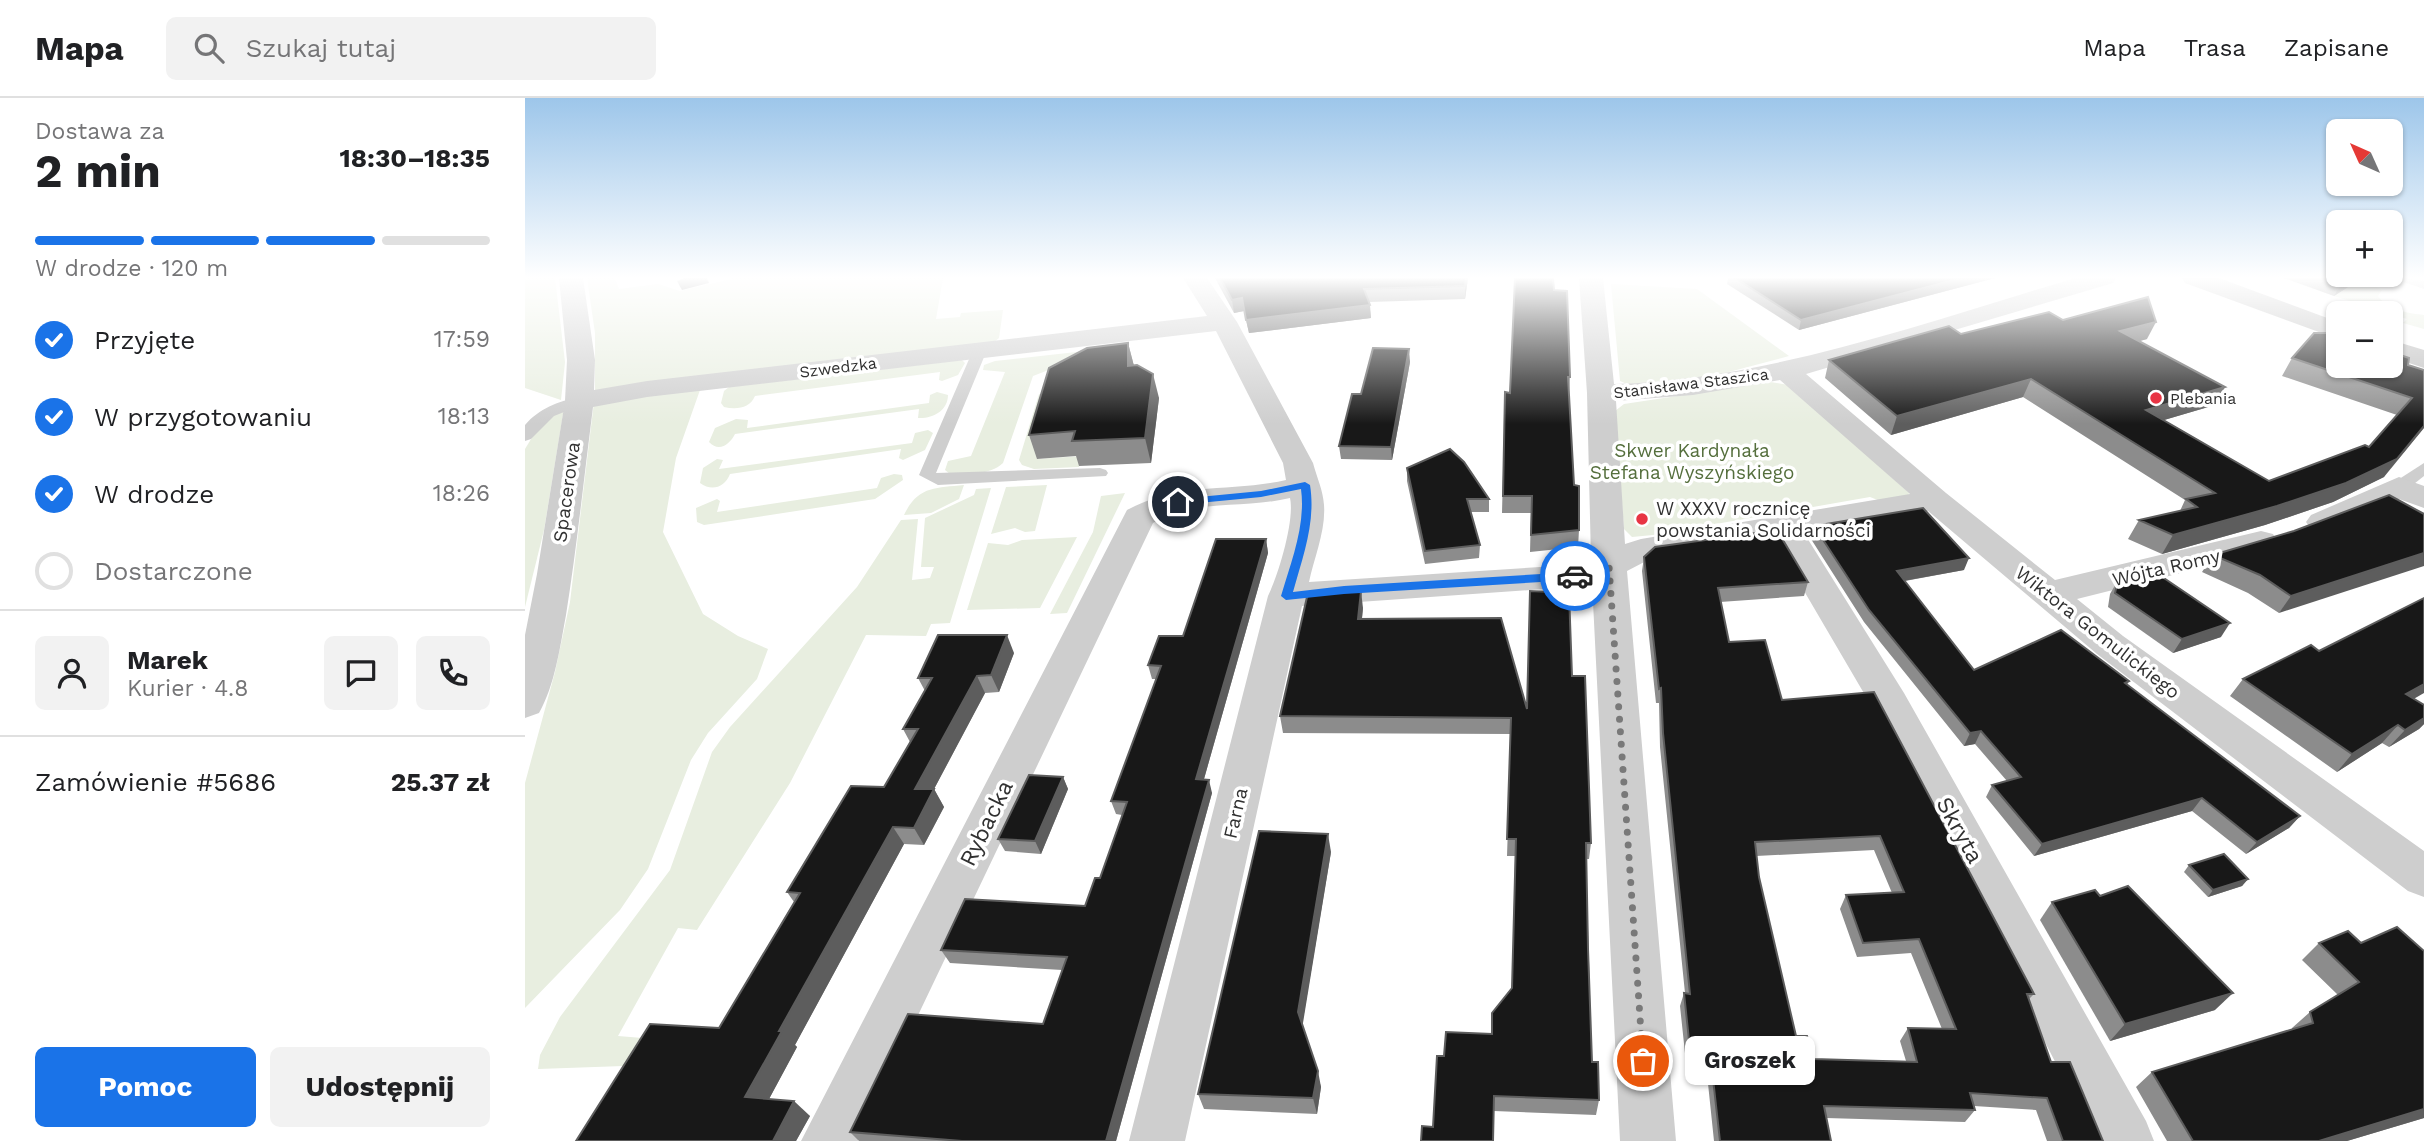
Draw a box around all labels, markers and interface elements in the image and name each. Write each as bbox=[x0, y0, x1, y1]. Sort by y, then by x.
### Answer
search box bbox=[166, 17, 656, 80]
text: Mapa bbox=[35, 29, 124, 68]
icon: search bbox=[190, 29, 228, 67]
text: Szukaj tutaj bbox=[246, 33, 396, 63]
text: Mapa bbox=[2083, 34, 2146, 62]
text: Trasa bbox=[2184, 34, 2246, 62]
text: Zapisane bbox=[2284, 34, 2389, 62]
text: Dostawa za bbox=[35, 118, 165, 145]
north arrow bbox=[2326, 119, 2403, 196]
map controls bbox=[2326, 119, 2403, 378]
text: 18:30–18:35 bbox=[340, 143, 490, 173]
text: 2 min bbox=[35, 144, 161, 198]
button: + bbox=[2326, 210, 2403, 287]
text: W drodze · 120 m bbox=[35, 255, 228, 282]
button: − bbox=[2326, 301, 2403, 378]
icon: check bbox=[35, 321, 73, 359]
text: Przyjęte bbox=[94, 325, 195, 355]
text: 17:59 bbox=[434, 326, 490, 353]
street label: Szwedzka bbox=[798, 353, 878, 382]
street label: Stanisława Staszica bbox=[1612, 365, 1770, 402]
place label: Plebania bbox=[2170, 389, 2236, 408]
marker: Plebania bbox=[2148, 390, 2164, 406]
icon: check bbox=[35, 398, 73, 436]
text: W przygotowaniu bbox=[94, 402, 312, 432]
text: 18:13 bbox=[438, 403, 490, 430]
park label: Skwer Kardynała Stefana Wyszyńskiego bbox=[1590, 439, 1794, 484]
street label: Spacerowa bbox=[548, 440, 585, 544]
pin bbox=[1148, 472, 1208, 532]
icon: check bbox=[35, 475, 73, 513]
text: W drodze bbox=[94, 479, 214, 509]
text: 18:26 bbox=[433, 480, 490, 507]
icon: home bbox=[1159, 483, 1197, 521]
place label: W XXXV rocznicę powstania Solidarności bbox=[1656, 497, 1871, 542]
marker: W XXXV rocznicę powstania Solidarności bbox=[1634, 511, 1650, 527]
courier bbox=[1540, 541, 1610, 611]
street label: Wójta Romy bbox=[2110, 544, 2223, 591]
text: Dostarczone bbox=[94, 556, 253, 586]
icon: car bbox=[1556, 557, 1594, 595]
street label: Wiktora Gomulickiego bbox=[2011, 561, 2185, 704]
button: person bbox=[35, 636, 109, 710]
button: chat bbox=[324, 636, 398, 710]
button: phone bbox=[416, 636, 490, 710]
text: Marek bbox=[127, 645, 208, 675]
text: Kurier · 4.8 bbox=[127, 675, 248, 702]
text: Zamówienie #5686 bbox=[35, 767, 276, 797]
text: 25.37 zł bbox=[391, 767, 490, 797]
street label: Rybacka bbox=[954, 776, 1019, 871]
street label: Farna bbox=[1218, 785, 1253, 841]
street label: Skryta bbox=[1930, 792, 1989, 868]
pin bbox=[1613, 1031, 1673, 1091]
callout: Groszek bbox=[1685, 1037, 1815, 1086]
icon: bag bbox=[1624, 1042, 1662, 1080]
button: Pomoc bbox=[35, 1047, 256, 1127]
button: Udostępnij bbox=[270, 1047, 490, 1127]
text: Groszek bbox=[1704, 1047, 1796, 1074]

